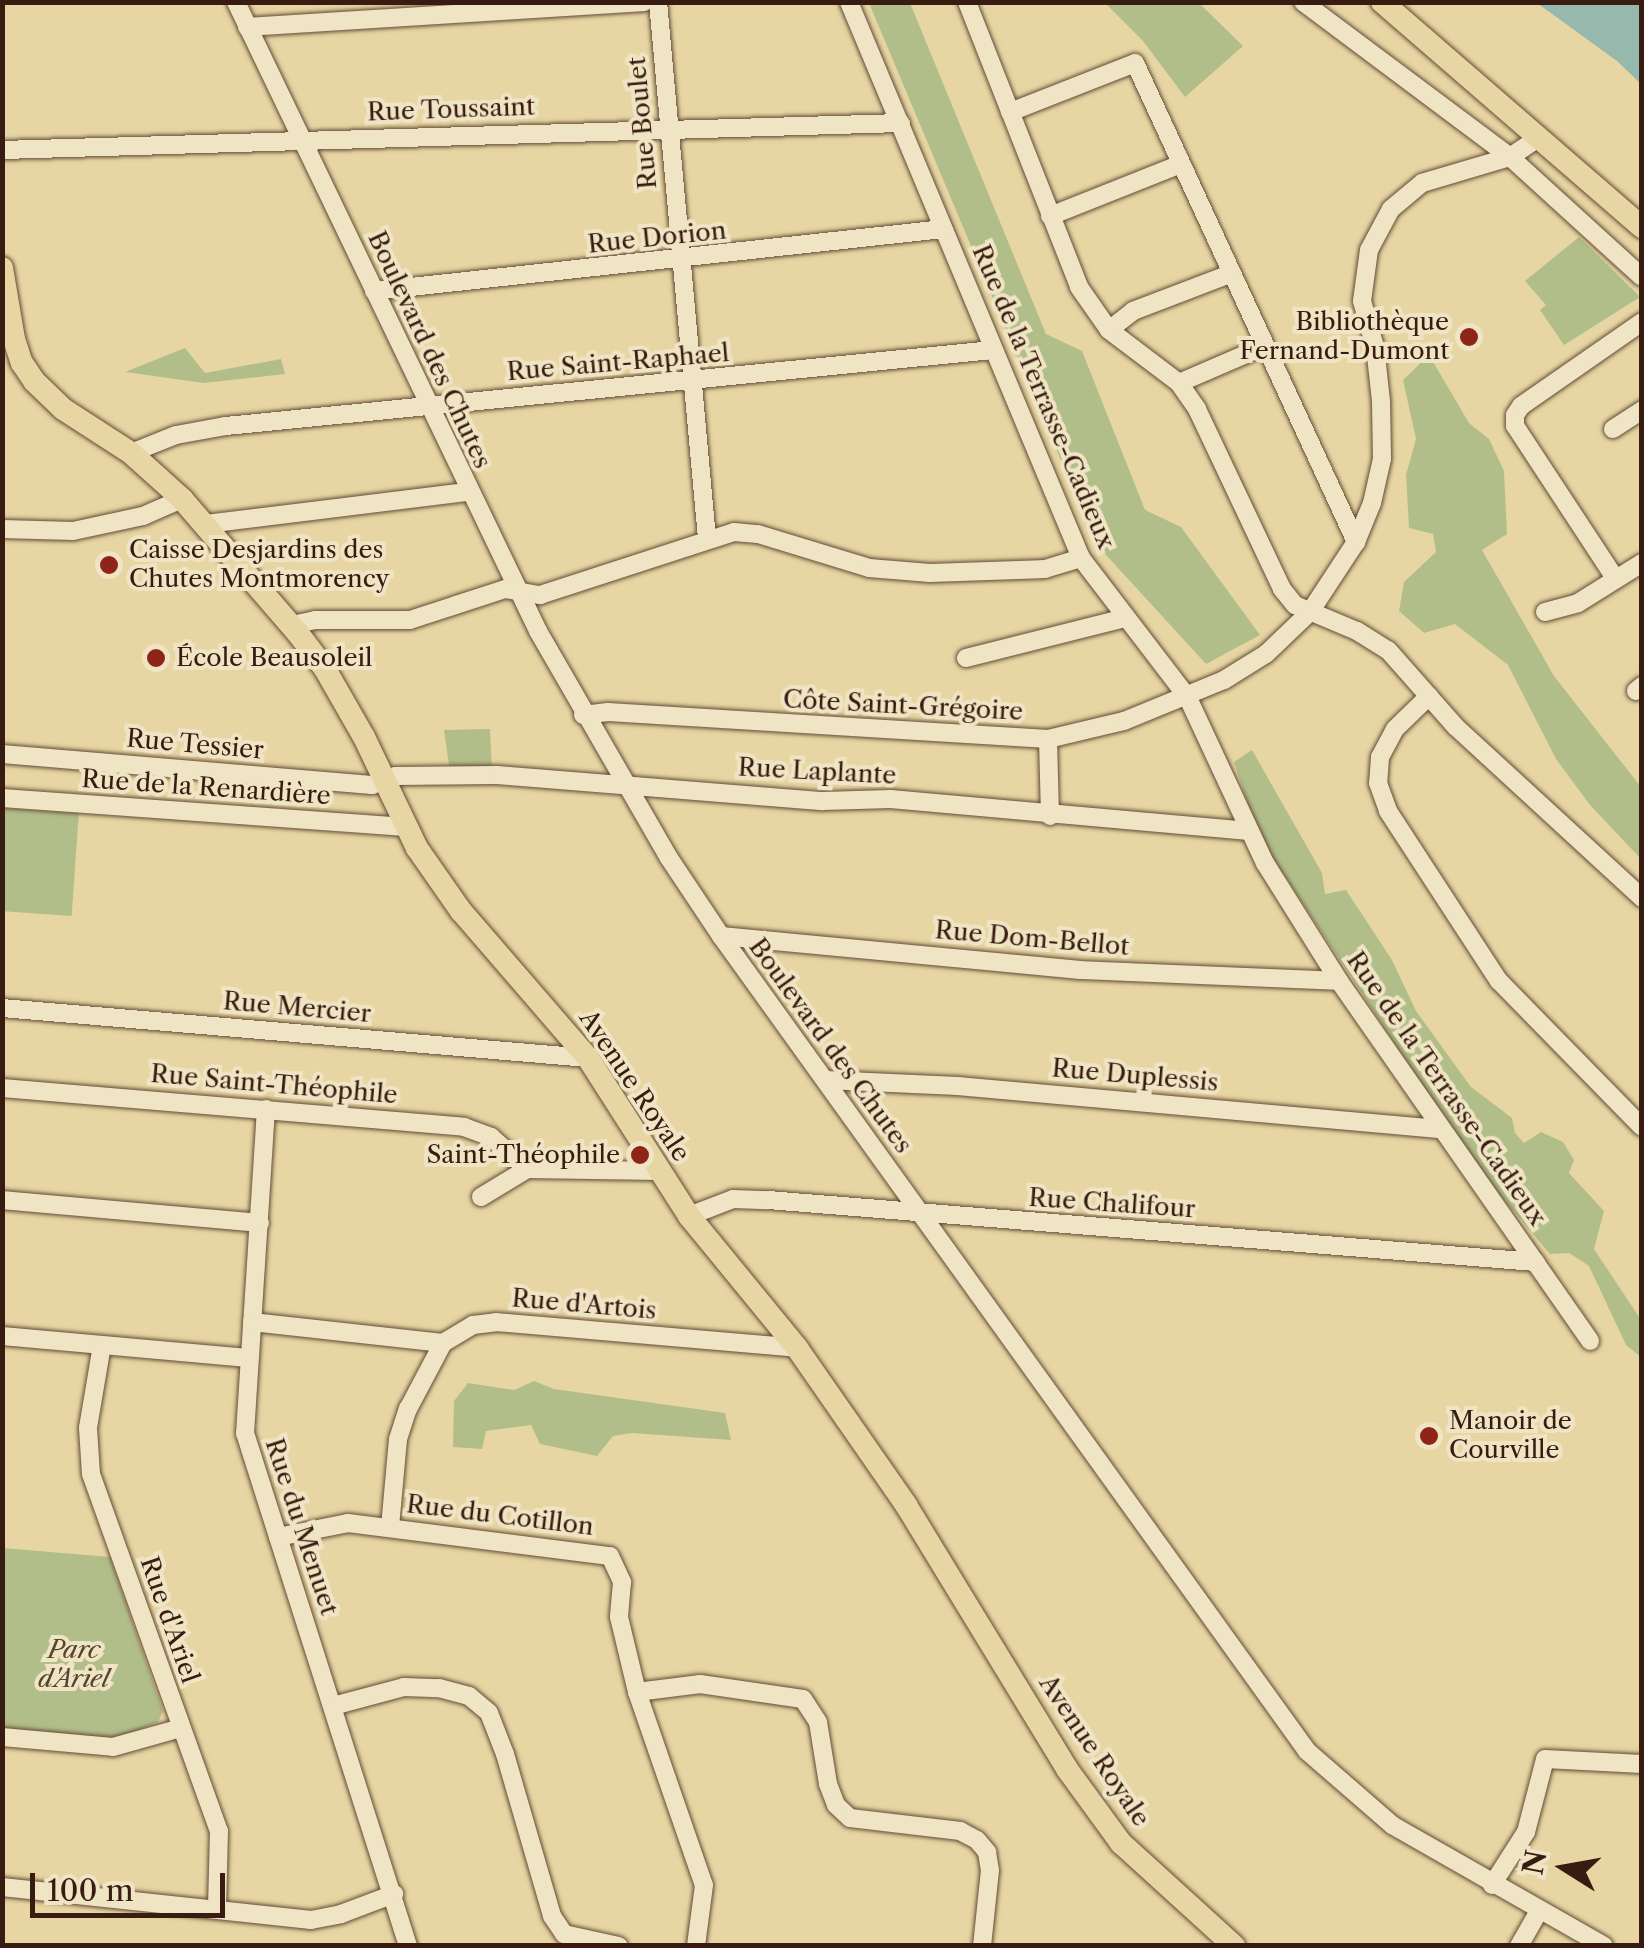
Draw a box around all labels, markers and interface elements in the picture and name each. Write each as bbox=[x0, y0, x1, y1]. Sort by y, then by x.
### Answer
street label: Rue Boulet bbox=[622, 56, 664, 190]
street label: Rue Toussaint bbox=[366, 92, 536, 128]
street label: Rue Dorion bbox=[586, 216, 728, 260]
street label: Boulevard des Chutes bbox=[361, 227, 497, 473]
street label: Rue de la Terrasse-Cadieux bbox=[965, 240, 1121, 554]
place label: Bibliothèque Fernand-Dumont bbox=[1240, 308, 1449, 367]
marker: Bibliothèque Fernand-Dumont bbox=[1458, 326, 1480, 348]
street label: Rue Saint-Raphael bbox=[506, 338, 730, 388]
place label: Caisse Desjardins des Chutes Montmorency bbox=[129, 536, 389, 595]
marker: Caisse Desjardins des Chutes Montmorency bbox=[98, 554, 120, 576]
place label: École Beausoleil bbox=[176, 643, 372, 673]
marker: École Beausoleil bbox=[145, 647, 167, 669]
street label: Côte Saint-Grégoire bbox=[782, 685, 1024, 727]
street label: Rue Tessier bbox=[125, 724, 265, 766]
street label: Rue Laplante bbox=[737, 753, 897, 791]
street label: Rue de la Renardière bbox=[80, 764, 332, 812]
street label: Rue Dom-Bellot bbox=[934, 916, 1130, 962]
street label: Boulevard des Chutes bbox=[742, 933, 918, 1159]
street label: Rue de la Terrasse-Cadieux bbox=[1340, 946, 1552, 1232]
street label: Rue Mercier bbox=[222, 987, 372, 1029]
street label: Avenue Royale bbox=[572, 1005, 696, 1167]
street label: Rue Duplessis bbox=[1050, 1054, 1220, 1098]
street label: Rue Saint-Théophile bbox=[149, 1059, 399, 1111]
place label: Saint-Théophile bbox=[427, 1140, 620, 1170]
marker: Saint-Théophile bbox=[629, 1144, 651, 1166]
street label: Rue Chalifour bbox=[1027, 1183, 1197, 1225]
street label: Rue d'Artois bbox=[510, 1284, 658, 1326]
place label: Manoir de Courville bbox=[1449, 1407, 1572, 1466]
marker: Manoir de Courville bbox=[1418, 1425, 1440, 1447]
street label: Rue du Menuet bbox=[258, 1435, 344, 1619]
street label: Rue du Cotillon bbox=[405, 1490, 595, 1542]
street label: Rue d'Ariel bbox=[133, 1553, 205, 1687]
park label: Parc d'Ariel bbox=[38, 1636, 110, 1695]
street label: Avenue Royale bbox=[1032, 1670, 1156, 1832]
north arrow bbox=[1514, 1818, 1614, 1918]
text: N bbox=[1516, 1847, 1554, 1877]
scale bar bbox=[35, 1853, 230, 1915]
text: 100 m bbox=[47, 1872, 134, 1909]

